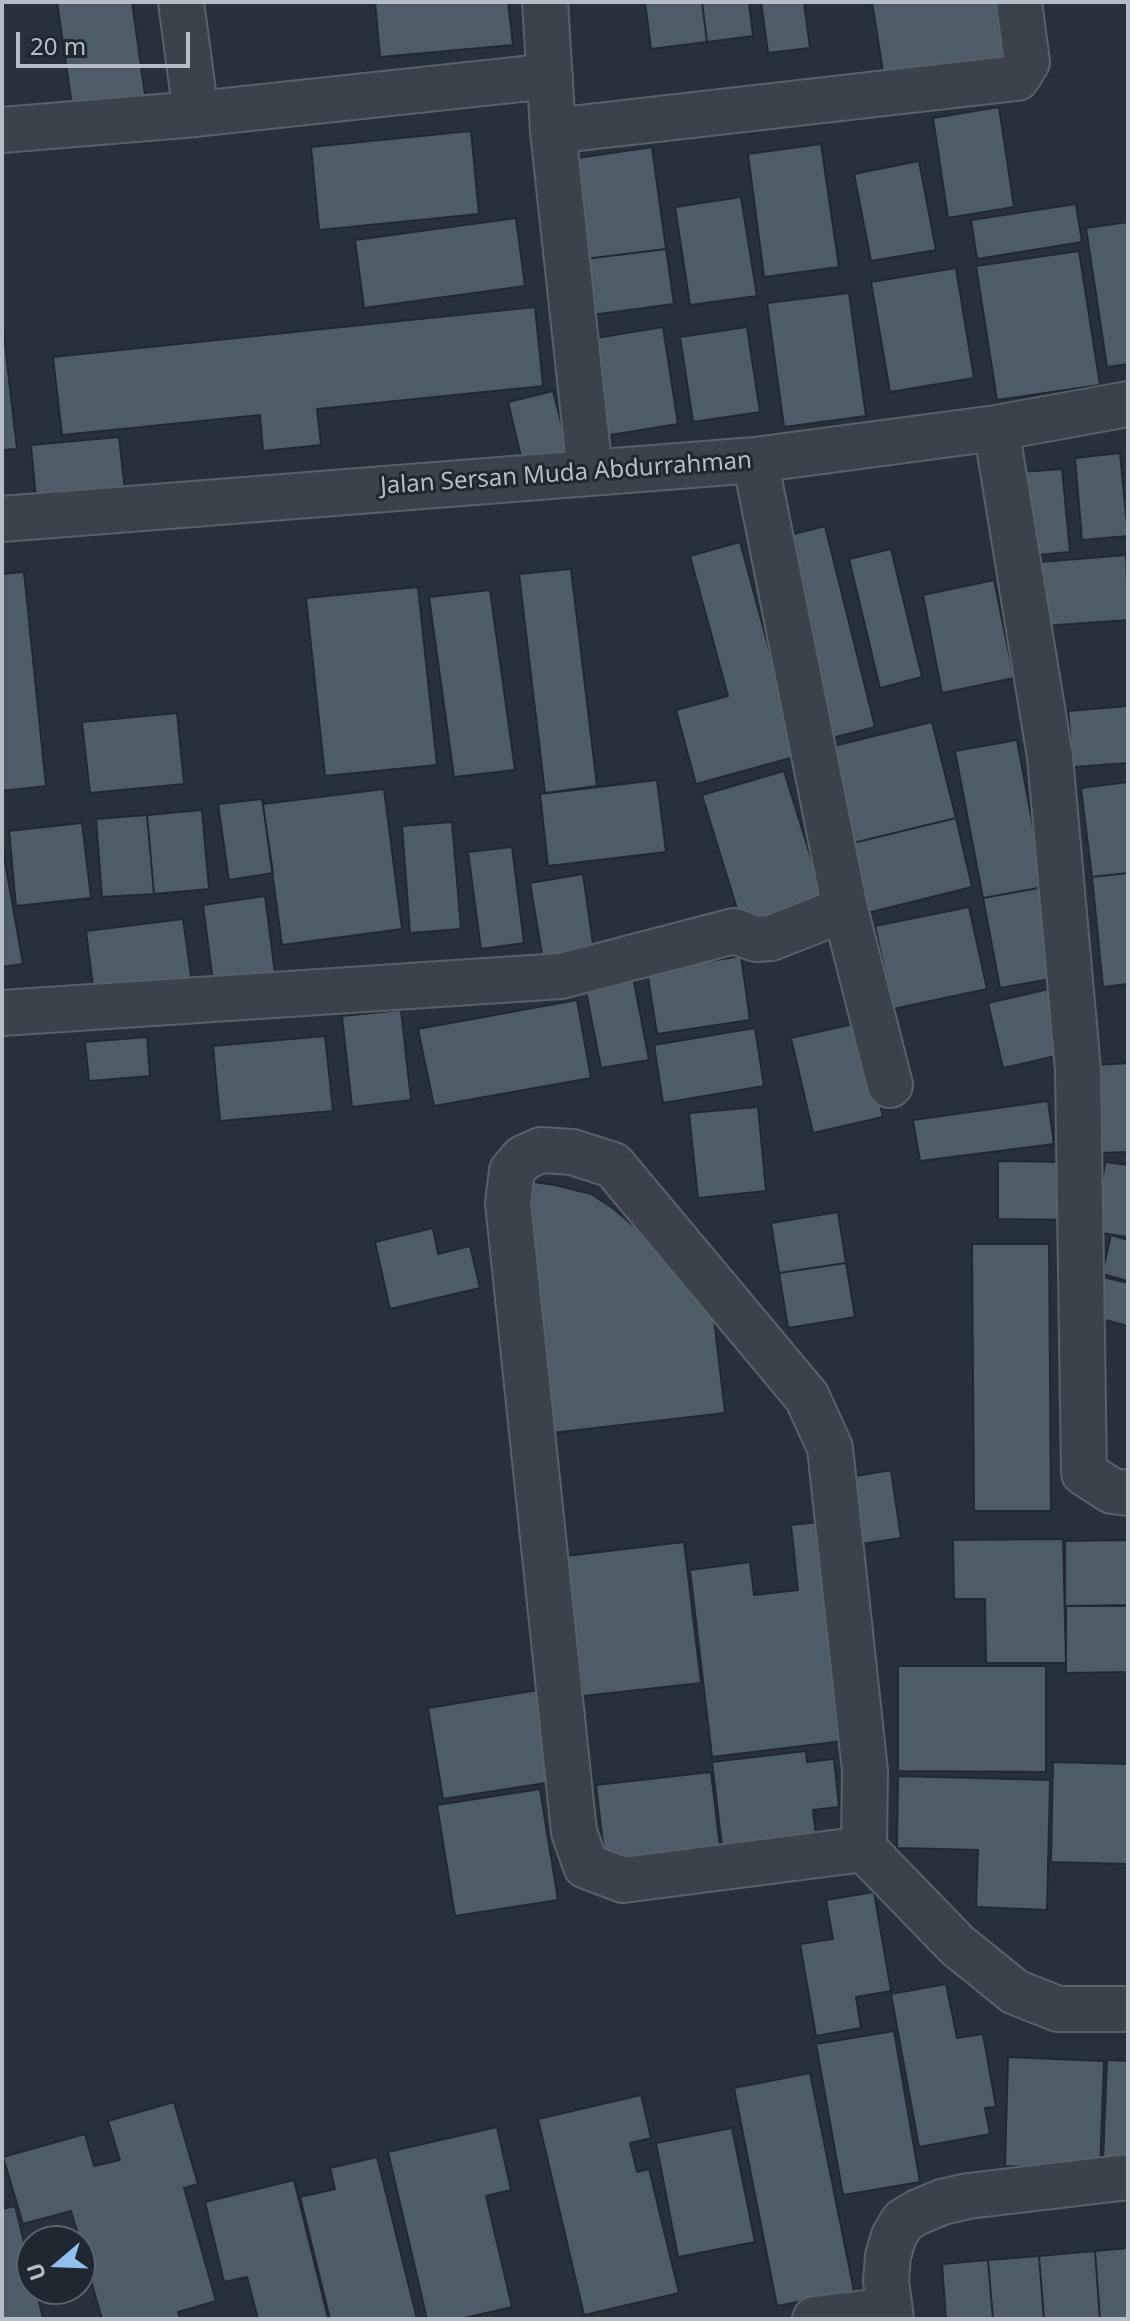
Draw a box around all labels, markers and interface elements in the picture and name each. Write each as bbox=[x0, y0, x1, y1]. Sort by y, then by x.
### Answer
scale bar bbox=[20, 16, 194, 66]
text: 20 m bbox=[30, 29, 86, 62]
street label: Jalan Sersan Muda Abdurrahman bbox=[379, 447, 753, 501]
north arrow bbox=[16, 2225, 96, 2305]
text: U bbox=[18, 2259, 52, 2285]

